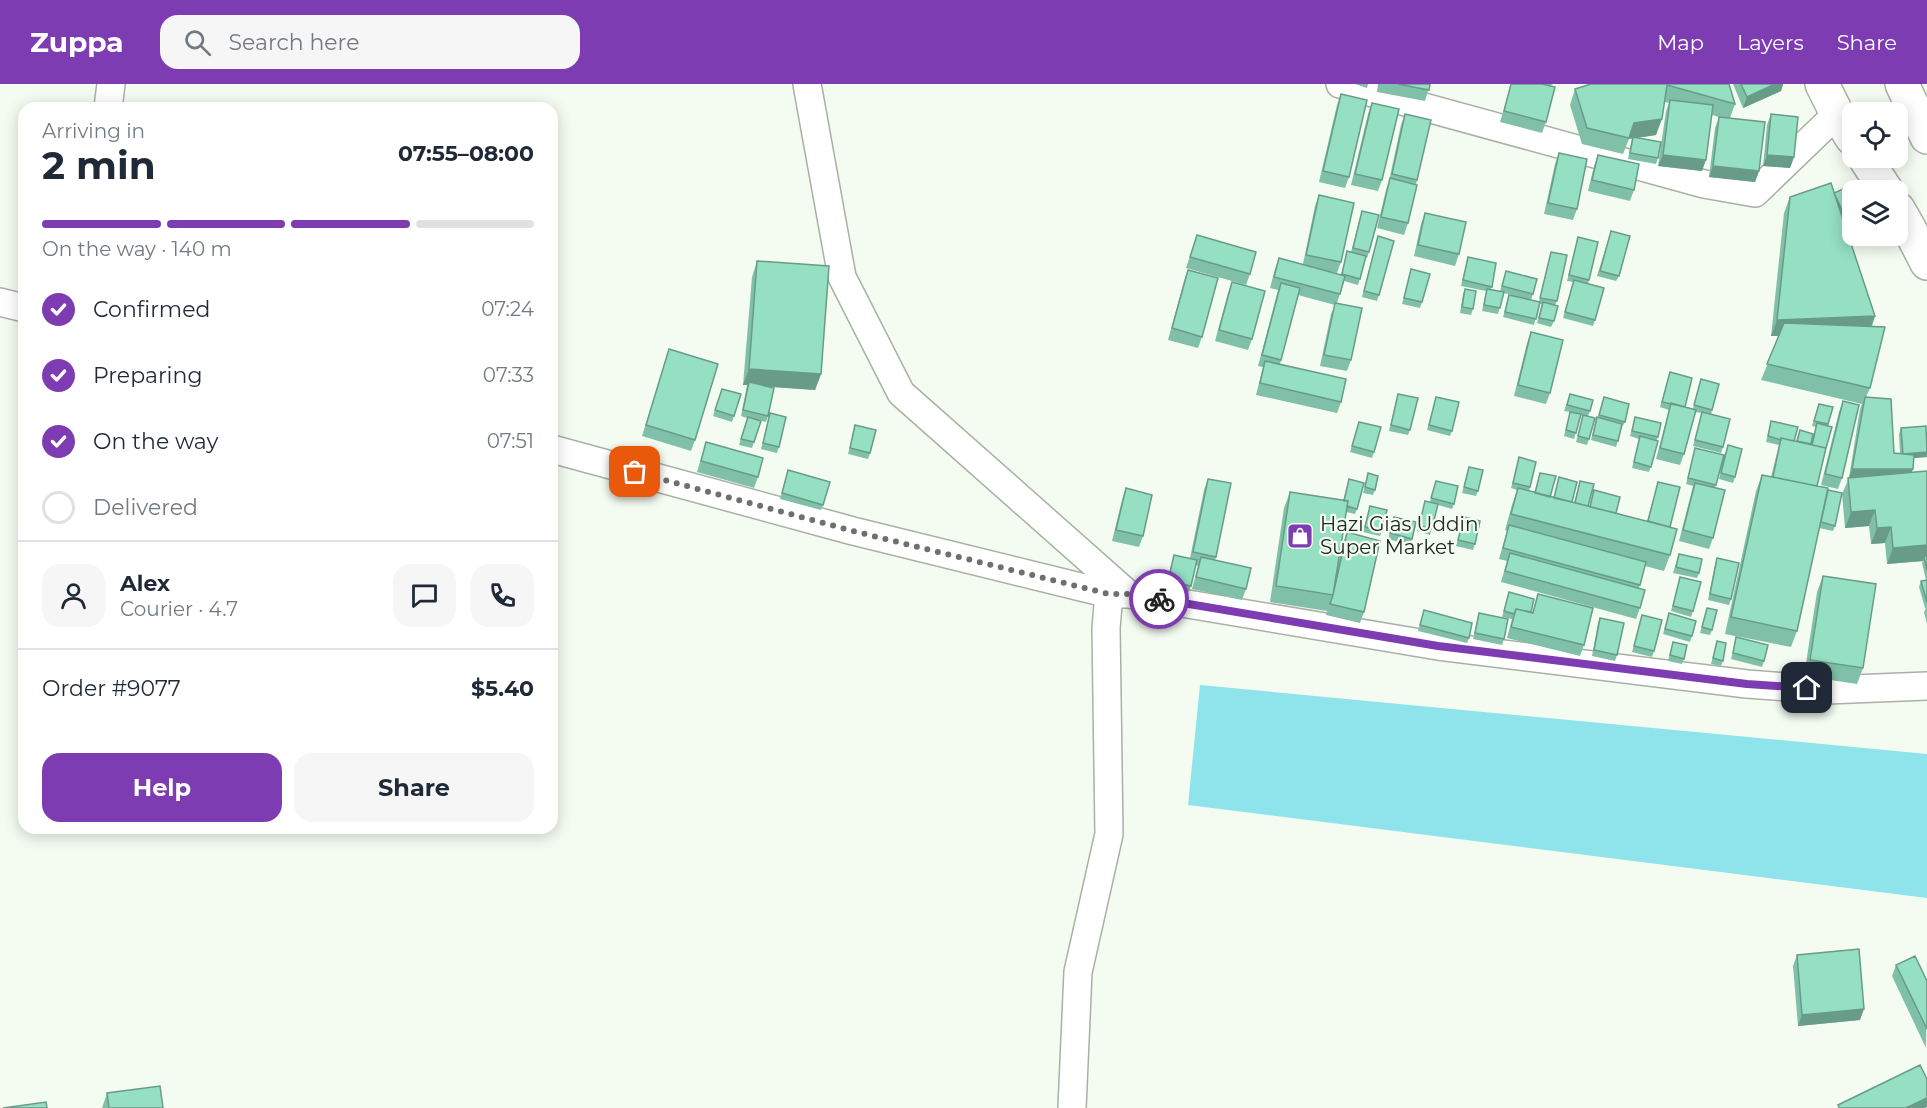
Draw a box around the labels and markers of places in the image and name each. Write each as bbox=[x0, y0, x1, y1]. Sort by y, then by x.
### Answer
pin bbox=[609, 446, 660, 497]
place label: Hazi Gias Uddin Super Market bbox=[1320, 512, 1478, 559]
shop icon: Hazi Gias Uddin Super Market bbox=[1285, 521, 1315, 551]
pin bbox=[1781, 662, 1832, 713]

